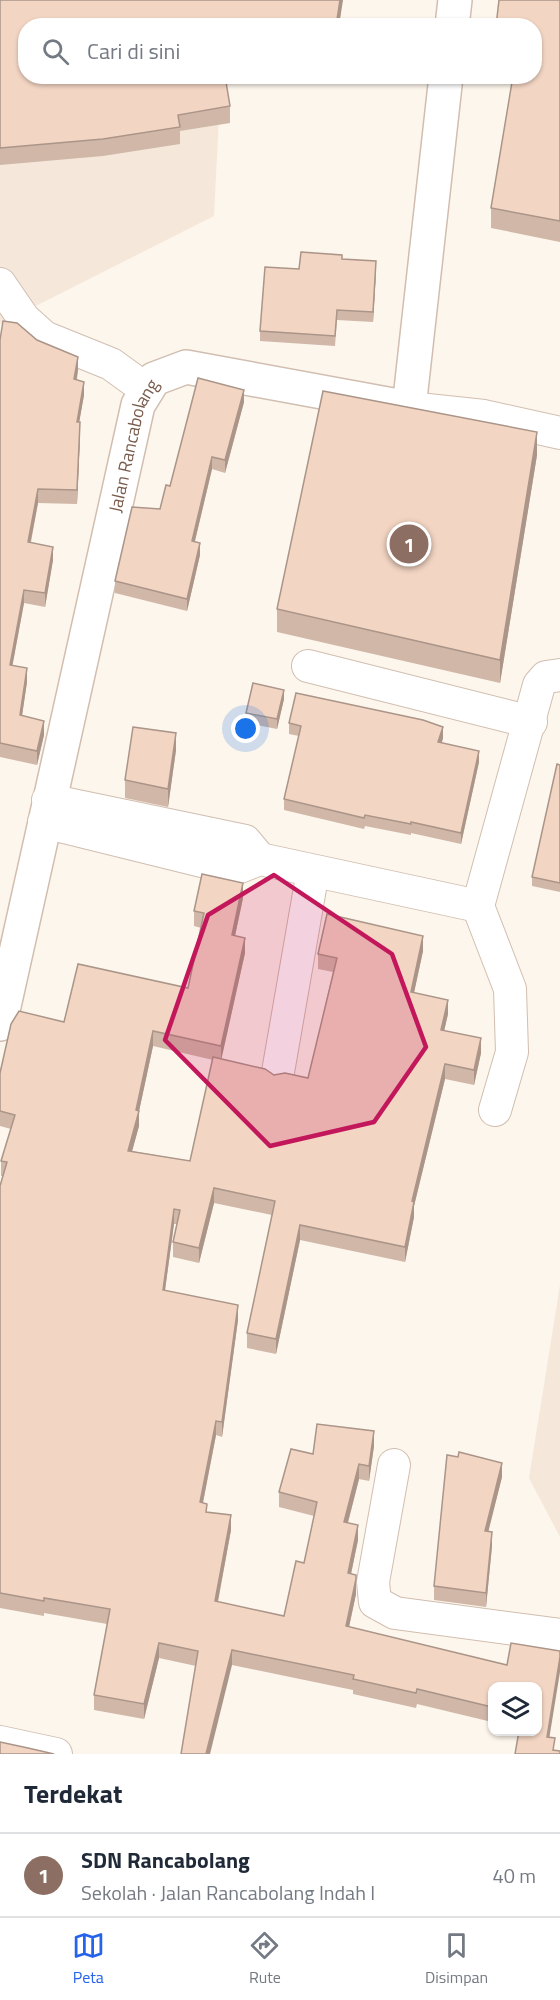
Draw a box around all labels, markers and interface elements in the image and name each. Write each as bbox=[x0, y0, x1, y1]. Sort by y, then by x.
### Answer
search box bbox=[18, 18, 542, 84]
text: Cari di sini bbox=[87, 34, 180, 68]
icon: search bbox=[39, 35, 72, 68]
street label: Jalan Rancabolang bbox=[101, 373, 165, 515]
pin: 1 bbox=[390, 522, 428, 566]
your location bbox=[231, 714, 260, 743]
map controls bbox=[488, 1682, 542, 1736]
button: layers bbox=[488, 1682, 542, 1736]
text: Terdekat bbox=[24, 1774, 123, 1813]
text: SDN Rancabolang bbox=[81, 1843, 250, 1877]
text: 1 bbox=[38, 1860, 49, 1891]
text: 40 m bbox=[492, 1860, 536, 1891]
text: Sekolah · Jalan Rancabolang Indah I bbox=[81, 1877, 375, 1908]
tab: Peta bbox=[72, 1929, 105, 1989]
tab: Rute bbox=[248, 1929, 281, 1989]
tab: Disimpan bbox=[425, 1929, 488, 1989]

